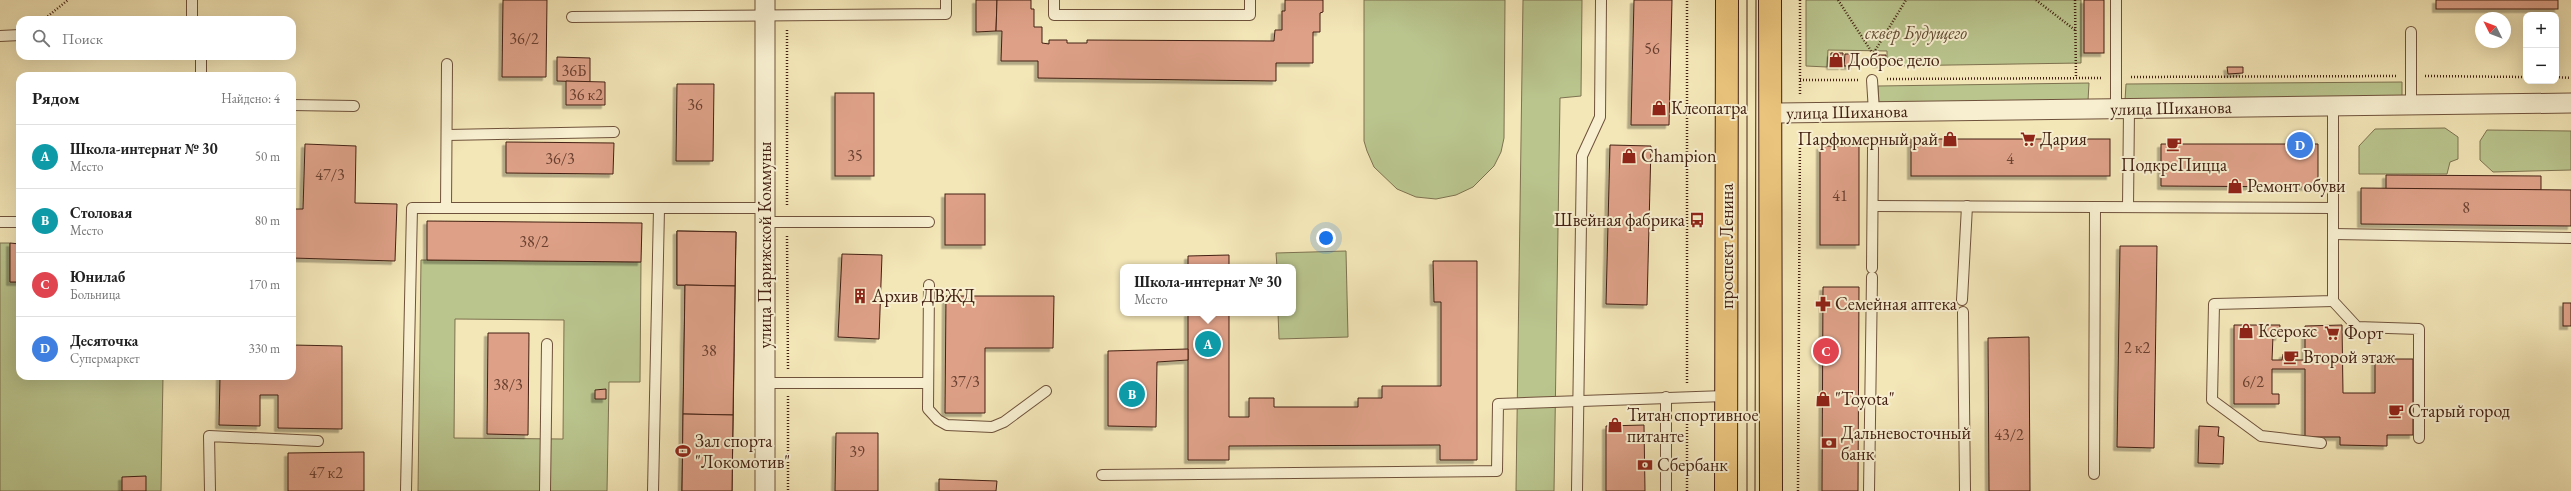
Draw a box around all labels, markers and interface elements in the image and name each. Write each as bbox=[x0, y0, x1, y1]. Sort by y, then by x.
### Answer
north arrow bbox=[2475, 12, 2511, 48]
map controls bbox=[2523, 12, 2559, 84]
button: + bbox=[2523, 12, 2559, 48]
search box bbox=[16, 16, 296, 60]
park label: сквер Будущего bbox=[1865, 21, 1967, 45]
icon: search bbox=[30, 27, 52, 49]
house number: 36/2 bbox=[509, 28, 539, 49]
text: Поиск bbox=[62, 29, 103, 48]
house number: 56 bbox=[1644, 38, 1660, 59]
place label: Доброе дело bbox=[1848, 48, 1940, 71]
button: − bbox=[2523, 48, 2559, 84]
shop icon: Доброе дело bbox=[1827, 51, 1845, 69]
house number: 36Б bbox=[562, 60, 586, 81]
house number: 36 к2 bbox=[569, 84, 603, 105]
text: Рядом bbox=[32, 87, 80, 109]
text: Найдено: 4 bbox=[221, 90, 280, 107]
house number: 36 bbox=[687, 94, 703, 115]
street label: улица Шиханова bbox=[2110, 95, 2233, 120]
place label: Клеопатра bbox=[1671, 96, 1748, 119]
shop icon: Клеопатра bbox=[1650, 99, 1668, 117]
street label: улица Шиханова bbox=[1786, 99, 1909, 124]
place label: Парфюмерный рай bbox=[1798, 127, 1938, 150]
place label: Дария bbox=[2040, 127, 2087, 150]
shop icon: Парфюмерный рай bbox=[1941, 130, 1959, 148]
supermarket icon: Дария bbox=[2019, 130, 2037, 148]
pin: D bbox=[2287, 130, 2313, 160]
cafe icon: ПодкреПицца bbox=[2165, 135, 2183, 153]
text: Школа-интернат № 30 bbox=[70, 139, 218, 158]
street label: улица Парижской Коммуны bbox=[753, 141, 776, 349]
place label: Champion bbox=[1641, 144, 1717, 167]
house number: 35 bbox=[847, 145, 863, 166]
shop icon: Champion bbox=[1620, 147, 1638, 165]
text: A bbox=[40, 148, 50, 165]
text: 50 m bbox=[255, 148, 280, 165]
house number: 36/3 bbox=[545, 148, 575, 169]
house number: 4 bbox=[2006, 148, 2014, 169]
place label: ПодкреПицца bbox=[2121, 153, 2228, 176]
text: Место bbox=[70, 158, 103, 175]
house number: 47/3 bbox=[315, 164, 345, 185]
place label: Ремонт обуви bbox=[2247, 174, 2346, 197]
shop icon: Ремонт обуви bbox=[2226, 177, 2244, 195]
street label: проспект Ленина bbox=[1715, 183, 1738, 309]
house number: 41 bbox=[1832, 185, 1848, 206]
house number: 8 bbox=[2462, 197, 2470, 218]
text: Столовая bbox=[70, 203, 132, 222]
place label: Швейная фабрика bbox=[1554, 208, 1686, 231]
bus stop icon: Швейная фабрика bbox=[1688, 211, 1706, 229]
text: B bbox=[41, 212, 49, 229]
text: 80 m bbox=[255, 212, 280, 229]
text: Место bbox=[70, 222, 103, 239]
your location bbox=[1316, 228, 1336, 248]
house number: 38/2 bbox=[519, 231, 549, 252]
popup bbox=[1120, 264, 1296, 316]
text: Юнилаб bbox=[70, 267, 125, 286]
text: Школа-интернат № 30 bbox=[1134, 272, 1282, 291]
text: C bbox=[40, 276, 50, 293]
text: 170 m bbox=[249, 276, 280, 293]
place label: Архив ДВЖД bbox=[871, 284, 975, 307]
text: Больница bbox=[70, 286, 121, 303]
building icon: Архив ДВЖД bbox=[851, 287, 869, 305]
text: Место bbox=[1134, 291, 1168, 308]
place label: Семейная аптека bbox=[1835, 292, 1958, 315]
pharmacy icon: Семейная аптека bbox=[1814, 295, 1832, 313]
place label: Ксерокс bbox=[2258, 319, 2317, 342]
place label: Форт bbox=[2344, 321, 2384, 344]
shop icon: Ксерокс bbox=[2237, 322, 2255, 340]
supermarket icon: Форт bbox=[2323, 324, 2341, 342]
pin: A bbox=[1195, 329, 1221, 359]
text: Десяточка bbox=[70, 331, 138, 350]
pin: C bbox=[1813, 336, 1839, 366]
house number: 2 к2 bbox=[2124, 337, 2150, 358]
text: D bbox=[40, 340, 50, 357]
text: 330 m bbox=[249, 340, 280, 357]
house number: 38 bbox=[701, 340, 717, 361]
place label: Второй этаж bbox=[2303, 345, 2396, 368]
cafe icon: Второй этаж bbox=[2282, 348, 2300, 366]
text: Супермаркет bbox=[70, 350, 140, 367]
house number: 37/3 bbox=[950, 371, 980, 392]
house number: 6/2 bbox=[2242, 371, 2264, 392]
house number: 38/3 bbox=[493, 374, 523, 395]
pin: B bbox=[1119, 379, 1145, 409]
place label: "Toyota" bbox=[1835, 387, 1895, 410]
shop icon: "Toyota" bbox=[1814, 390, 1832, 408]
place label: Старый город bbox=[2408, 399, 2510, 422]
cafe icon: Старый город bbox=[2387, 402, 2405, 420]
place label: Титан спортивное питанте bbox=[1627, 403, 1759, 447]
shop icon: Титан спортивное питанте bbox=[1606, 416, 1624, 434]
place label: Дальневосточный банк bbox=[1841, 421, 1972, 465]
house number: 43/2 bbox=[1994, 424, 2024, 445]
place label: Зал спорта "Локомотив" bbox=[695, 429, 790, 473]
bank icon: Дальневосточный банк bbox=[1820, 434, 1838, 452]
house number: 39 bbox=[849, 441, 865, 462]
sports icon: Зал спорта "Локомотив" bbox=[674, 442, 692, 460]
place label: Сбербанк bbox=[1657, 453, 1728, 476]
bank icon: Сбербанк bbox=[1636, 456, 1654, 474]
house number: 47 к2 bbox=[309, 462, 343, 483]

